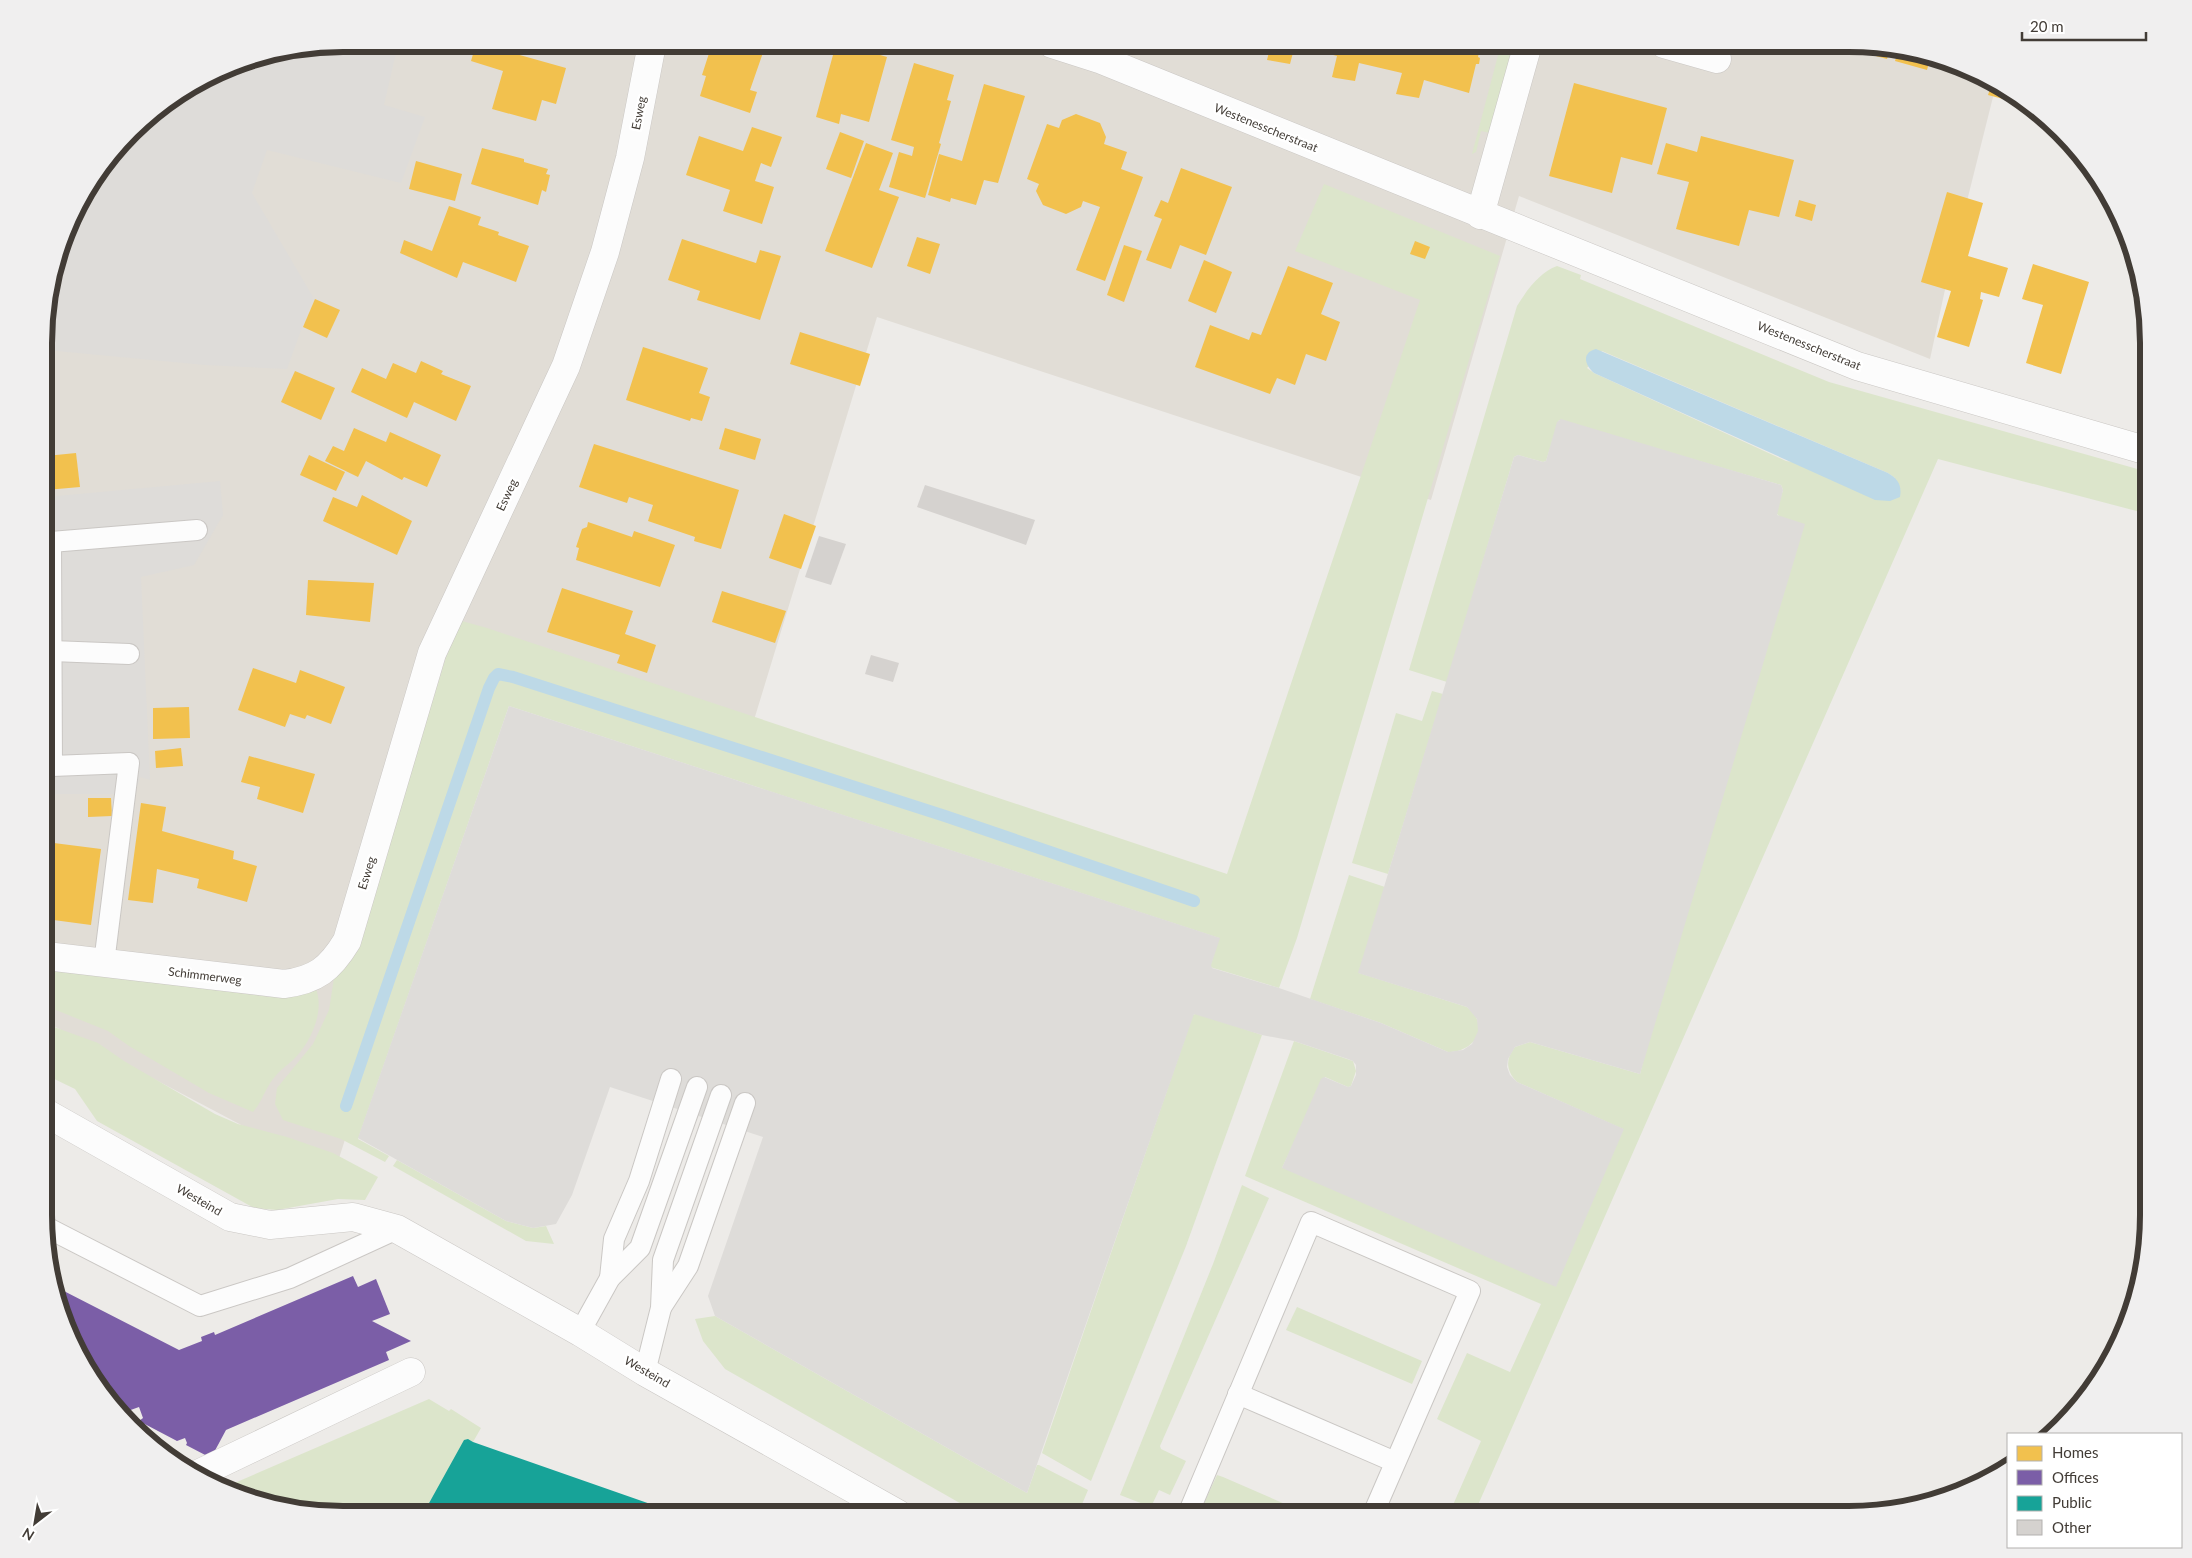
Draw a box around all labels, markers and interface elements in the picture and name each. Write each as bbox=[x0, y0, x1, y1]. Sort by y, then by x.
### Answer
scale bar bbox=[2022, 10, 2146, 42]
text: 20 m bbox=[2030, 17, 2064, 35]
street label: Esweg bbox=[628, 95, 649, 131]
street label: Westenesscherstraat bbox=[1212, 100, 1321, 155]
street label: Westenesscherstraat bbox=[1755, 318, 1864, 373]
street label: Esweg bbox=[493, 476, 521, 513]
street label: Esweg bbox=[354, 854, 379, 891]
street label: Schimmerweg bbox=[167, 964, 243, 987]
street label: Westeind bbox=[174, 1181, 225, 1219]
street label: Westeind bbox=[622, 1353, 673, 1391]
legend bbox=[2007, 1433, 2182, 1548]
text: Homes bbox=[2052, 1443, 2098, 1461]
text: Offices bbox=[2052, 1468, 2099, 1486]
text: Public bbox=[2052, 1493, 2092, 1511]
north arrow bbox=[10, 1498, 60, 1548]
text: Other bbox=[2052, 1518, 2092, 1536]
text: N bbox=[19, 1525, 37, 1545]

